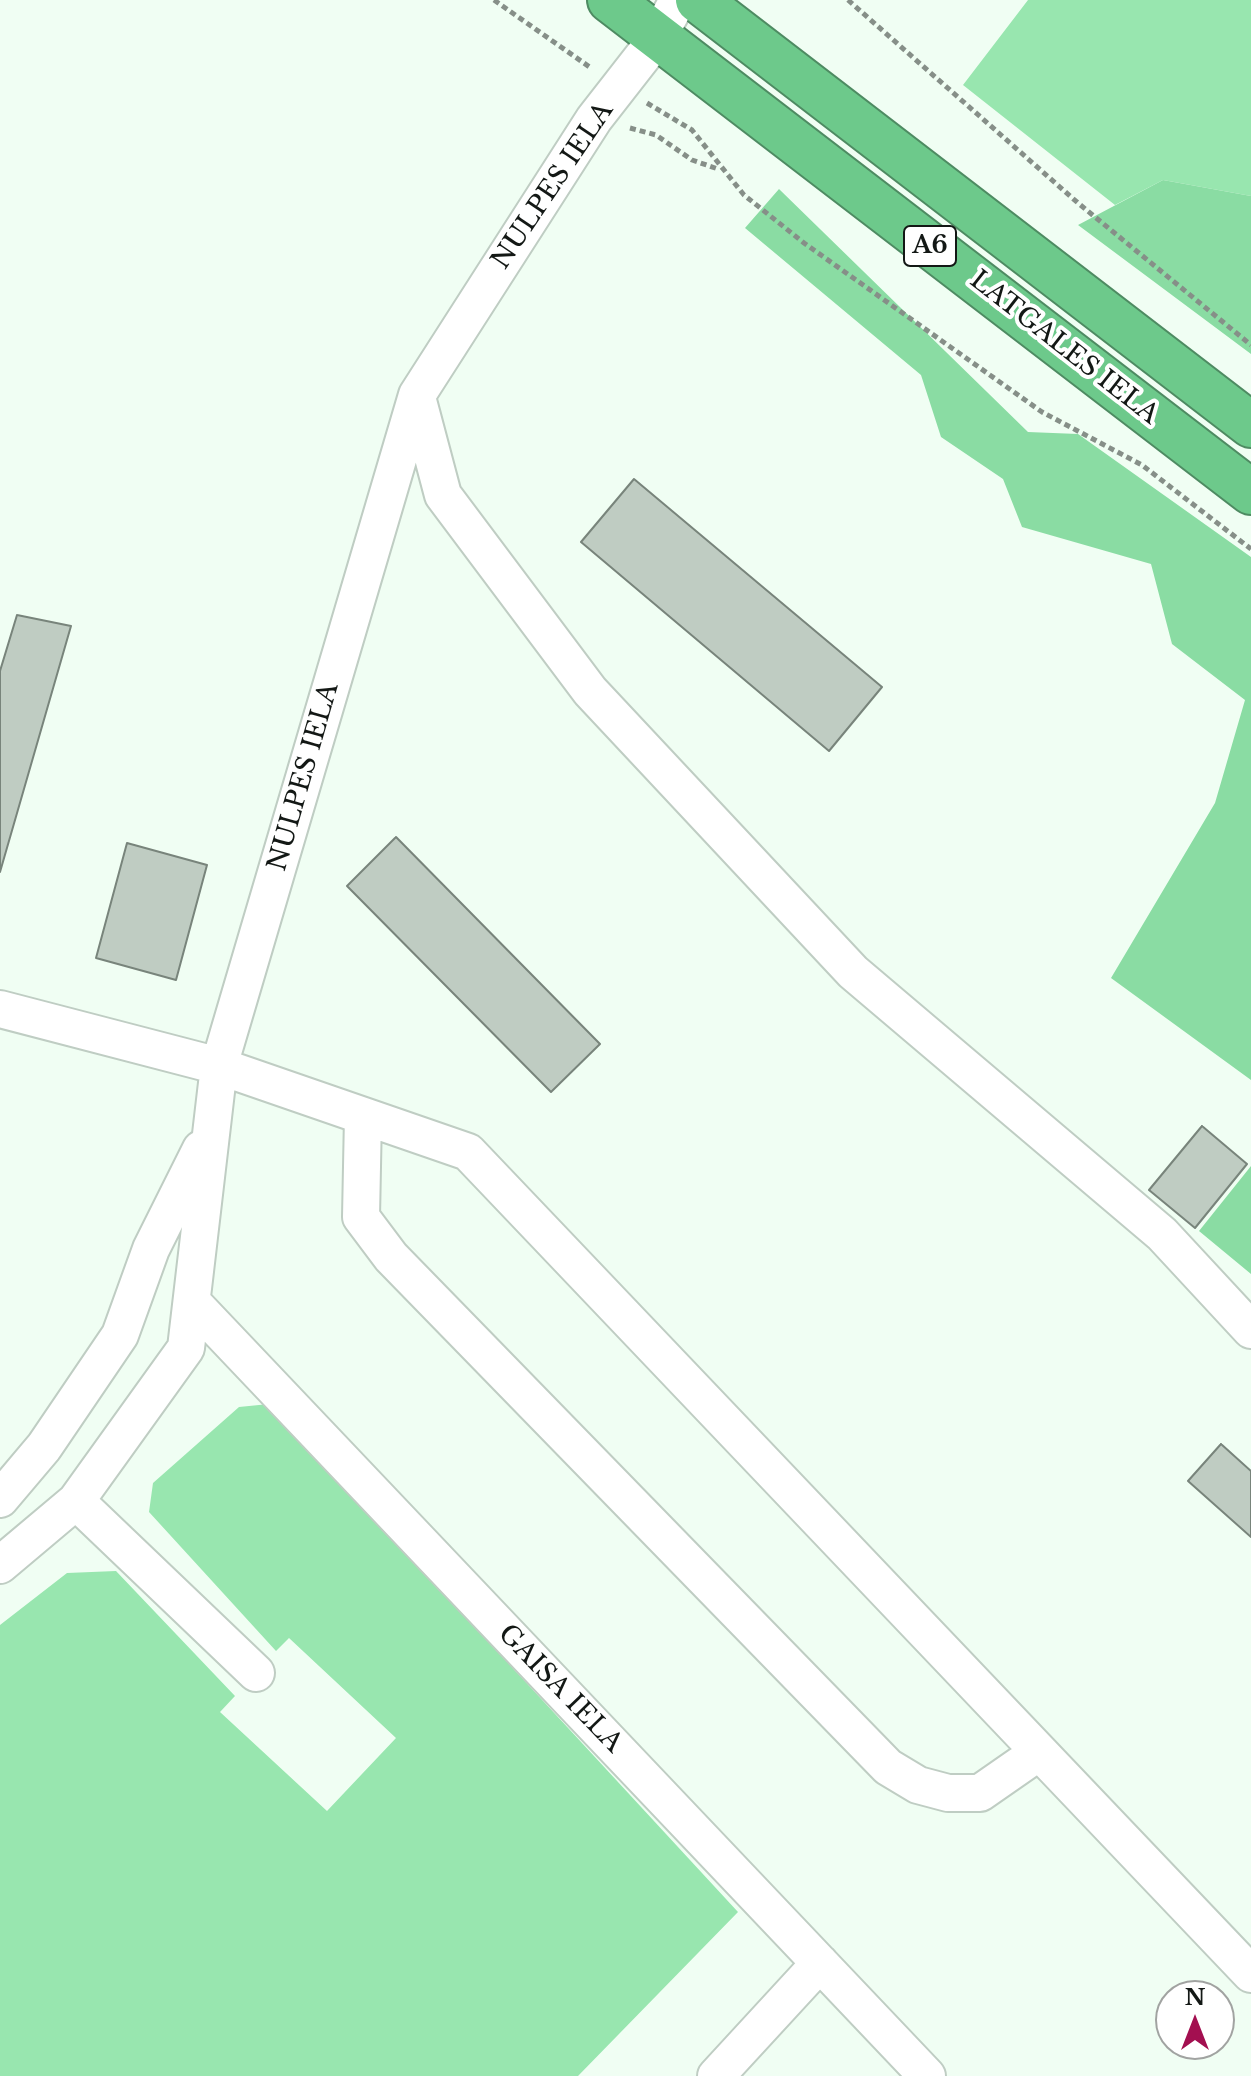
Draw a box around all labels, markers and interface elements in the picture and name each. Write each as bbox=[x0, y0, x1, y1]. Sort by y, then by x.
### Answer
street label: NULPES IELA bbox=[486, 97, 620, 275]
road number: A6 bbox=[904, 226, 956, 266]
street label: LATGALES IELA bbox=[963, 265, 1165, 431]
street label: NULPES IELA bbox=[262, 679, 346, 875]
street label: GAISA IELA bbox=[491, 1619, 629, 1759]
north arrow bbox=[1155, 1980, 1235, 2060]
text: N bbox=[1185, 1984, 1205, 2011]

